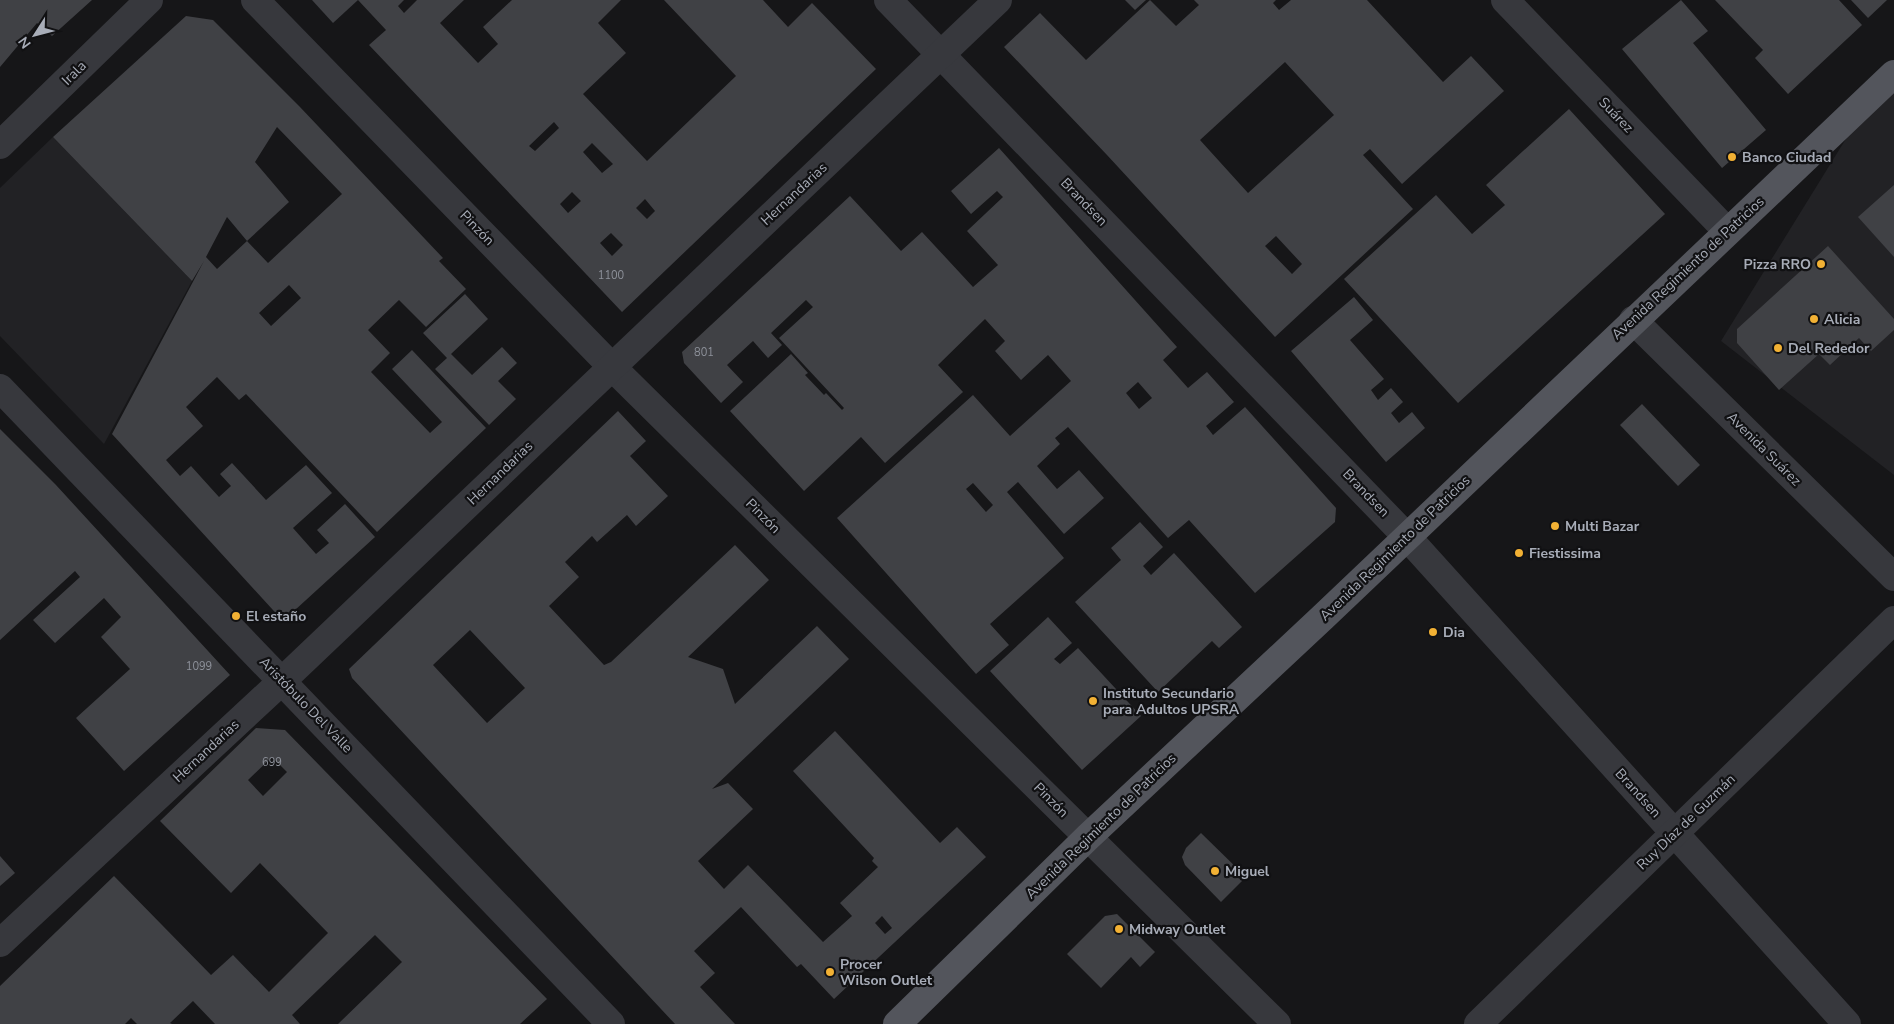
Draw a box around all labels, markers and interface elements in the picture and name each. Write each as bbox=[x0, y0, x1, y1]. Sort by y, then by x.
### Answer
north arrow bbox=[10, 10, 60, 60]
text: N bbox=[14, 33, 36, 52]
street label: Irala bbox=[58, 57, 90, 89]
street label: Suárez bbox=[1594, 93, 1638, 137]
place label: Banco Ciudad bbox=[1742, 148, 1831, 167]
marker: Banco Ciudad bbox=[1726, 151, 1738, 163]
street label: Hernandarias bbox=[757, 158, 832, 230]
street label: Brandsen bbox=[1056, 174, 1112, 230]
street label: Avenida Regimiento de Patricios bbox=[1608, 192, 1769, 344]
street label: Pinzón bbox=[456, 206, 498, 250]
place label: Pizza RRO bbox=[1744, 255, 1811, 274]
marker: Pizza RRO bbox=[1815, 258, 1827, 270]
house number: 1100 bbox=[598, 268, 625, 283]
place label: Alicia bbox=[1824, 310, 1860, 329]
marker: Alicia bbox=[1808, 313, 1820, 325]
place label: Del Rededor bbox=[1788, 339, 1870, 358]
marker: Del Rededor bbox=[1772, 342, 1784, 354]
house number: 801 bbox=[694, 345, 714, 360]
street label: Avenida Suárez bbox=[1723, 408, 1806, 491]
street label: Hernandarias bbox=[463, 437, 537, 509]
street label: Brandsen bbox=[1338, 465, 1394, 521]
street label: Avenida Regimiento de Patricios bbox=[1316, 471, 1475, 625]
street label: Pinzón bbox=[741, 494, 785, 538]
place label: Multi Bazar bbox=[1565, 517, 1640, 536]
marker: Multi Bazar bbox=[1549, 520, 1561, 532]
place label: Fiestissima bbox=[1529, 544, 1601, 563]
marker: Fiestissima bbox=[1513, 547, 1525, 559]
place label: El estaño bbox=[246, 607, 306, 626]
marker: El estaño bbox=[230, 610, 242, 622]
place label: Dia bbox=[1443, 623, 1465, 642]
marker: Dia bbox=[1427, 626, 1439, 638]
street label: Aristóbulo Del Valle bbox=[255, 653, 357, 757]
house number: 1099 bbox=[186, 659, 212, 674]
place label: Instituto Secundario para Adultos UPSRA bbox=[1103, 684, 1240, 719]
marker: Instituto Secundario para Adultos UPSRA bbox=[1087, 695, 1099, 707]
street label: Hernandarias bbox=[169, 715, 244, 787]
street label: Avenida Regimiento de Patricios bbox=[1022, 749, 1181, 903]
house number: 699 bbox=[262, 755, 282, 770]
street label: Brandsen bbox=[1611, 764, 1665, 822]
street label: Ruy Díaz de Guzmán bbox=[1633, 770, 1739, 874]
street label: Pinzón bbox=[1029, 778, 1073, 822]
place label: Miguel bbox=[1225, 862, 1270, 881]
marker: Miguel bbox=[1209, 865, 1221, 877]
place label: Midway Outlet bbox=[1129, 920, 1226, 939]
marker: Midway Outlet bbox=[1113, 923, 1125, 935]
place label: Procer Wilson Outlet bbox=[840, 955, 933, 990]
marker: Procer Wilson Outlet bbox=[824, 966, 836, 978]

